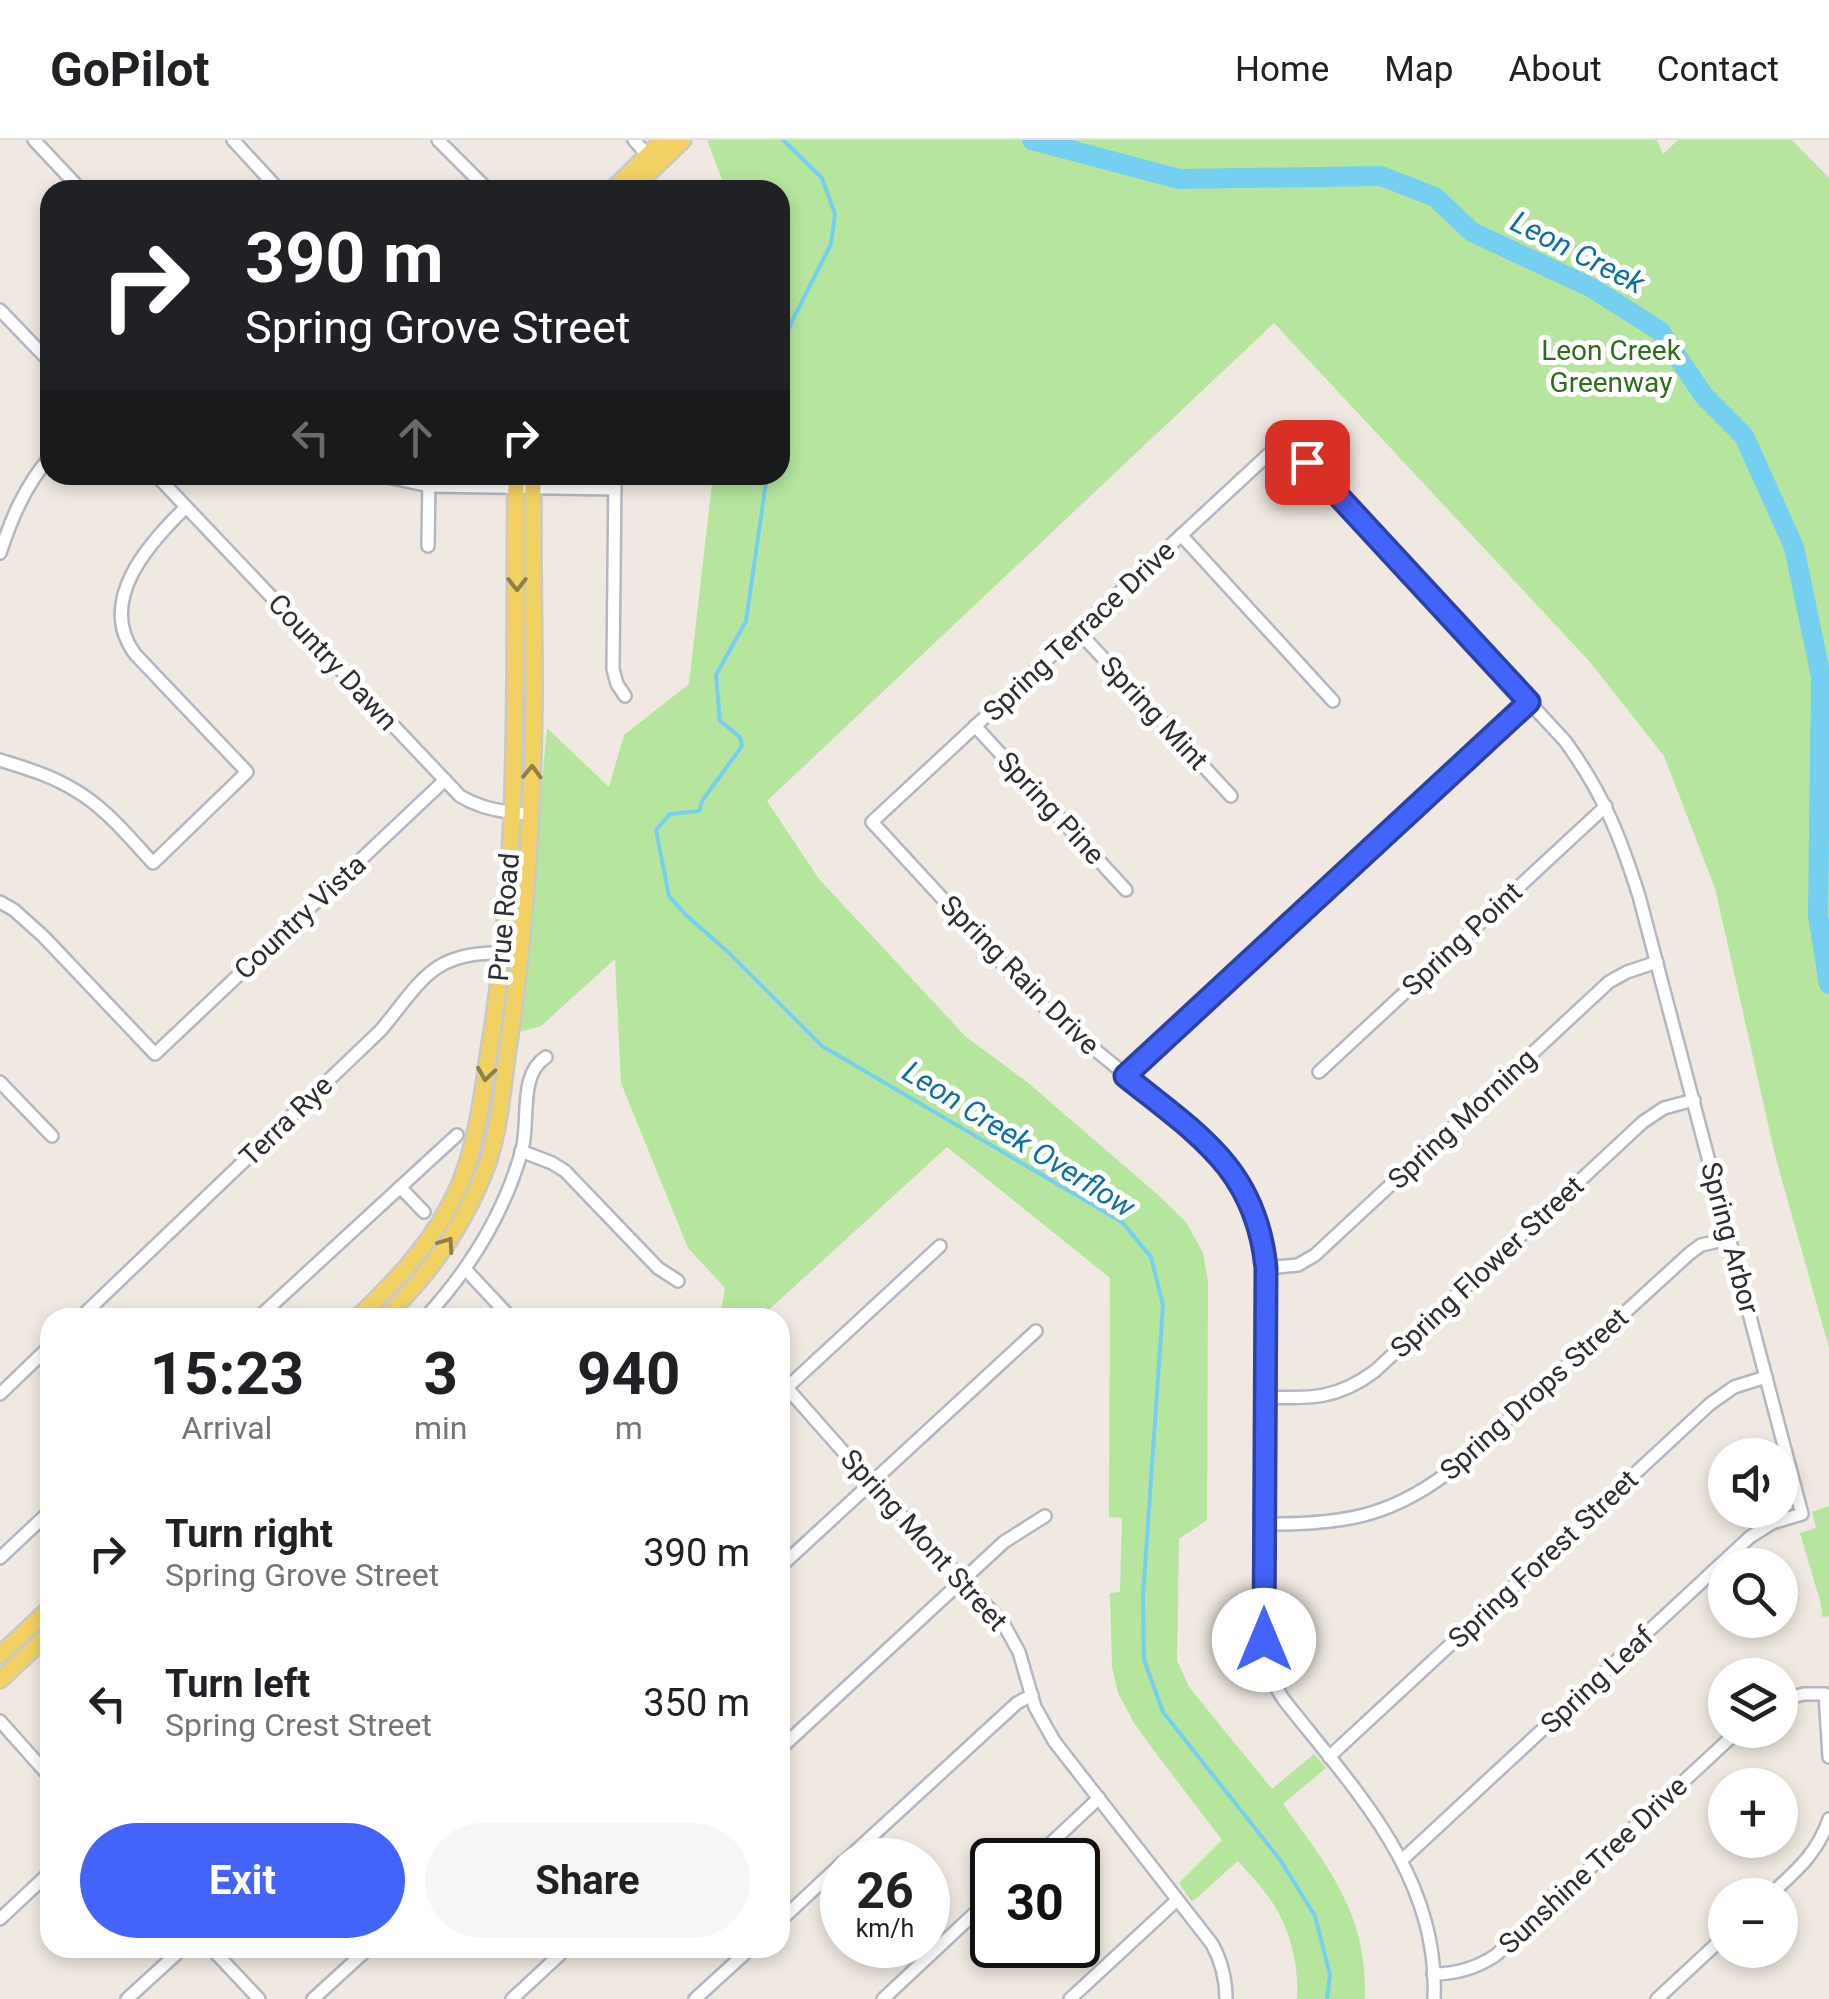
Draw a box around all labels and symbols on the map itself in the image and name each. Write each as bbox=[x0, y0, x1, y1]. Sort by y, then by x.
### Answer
water label: Leon Creek bbox=[1505, 203, 1652, 301]
park label: Leon Creek Greenway bbox=[1541, 334, 1682, 399]
pin bbox=[1265, 420, 1350, 505]
street label: Spring Terrace Drive bbox=[977, 534, 1181, 728]
one-way arrow bbox=[506, 576, 528, 592]
street label: Country Dawn bbox=[261, 587, 405, 737]
street label: Spring Mint bbox=[1093, 650, 1215, 776]
street label: Spring Pine bbox=[991, 745, 1111, 871]
one-way arrow bbox=[521, 764, 542, 780]
street label: Country Vista bbox=[227, 848, 373, 986]
street label: Prue Road bbox=[482, 851, 526, 983]
street label: Spring Point bbox=[1395, 875, 1529, 1003]
street label: Spring Rain Drive bbox=[934, 889, 1106, 1061]
street label: Spring Morning bbox=[1381, 1042, 1543, 1196]
water label: Leon Creek Overflow bbox=[897, 1053, 1142, 1225]
one-way arrow bbox=[476, 1066, 497, 1082]
street label: Terra Rye bbox=[233, 1069, 339, 1173]
street label: Spring Arbor bbox=[1694, 1159, 1766, 1318]
street label: Spring Flower Street bbox=[1384, 1169, 1590, 1365]
one-way arrow bbox=[435, 1237, 453, 1255]
street label: Spring Drops Street bbox=[1433, 1301, 1635, 1487]
street label: Spring Mont Street bbox=[834, 1443, 1014, 1637]
street label: Spring Forest Street bbox=[1442, 1463, 1644, 1655]
position arrow bbox=[1212, 1588, 1316, 1692]
street label: Spring Leaf bbox=[1534, 1619, 1660, 1740]
street label: Sunshine Tree Drive bbox=[1492, 1769, 1694, 1961]
speed limit sign: 30 bbox=[970, 1838, 1100, 1968]

